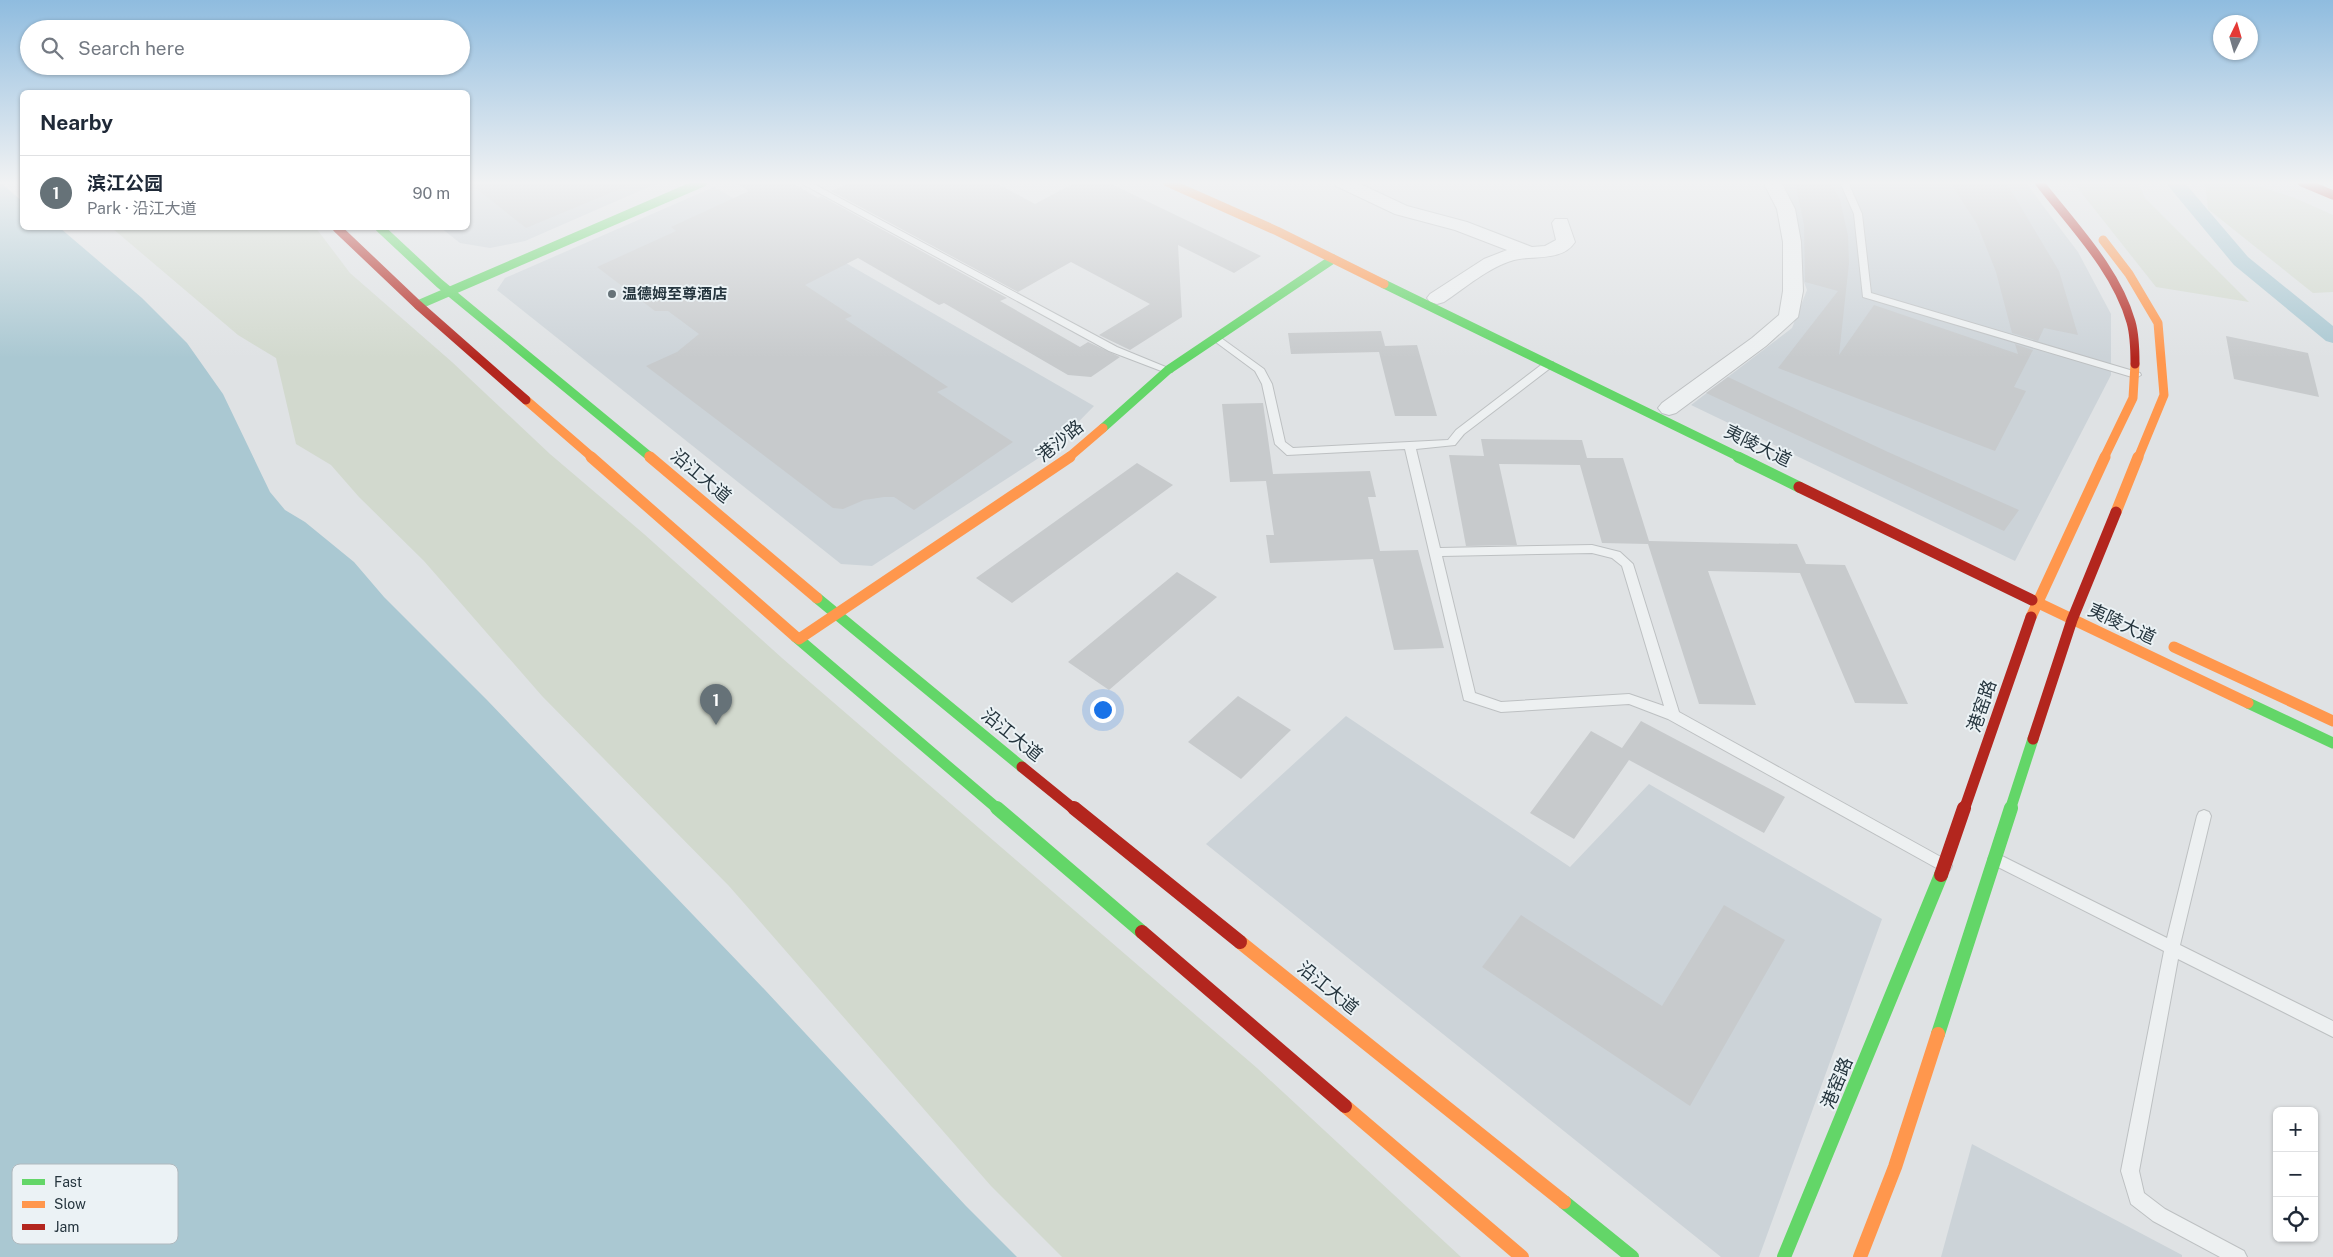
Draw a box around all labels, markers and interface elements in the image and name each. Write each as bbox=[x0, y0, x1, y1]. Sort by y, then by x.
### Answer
north arrow bbox=[2213, 15, 2258, 60]
search box bbox=[20, 20, 470, 75]
icon: search bbox=[38, 34, 66, 62]
text: Search here bbox=[78, 37, 185, 59]
text: Nearby bbox=[40, 110, 113, 135]
text: 滨江公园 bbox=[87, 172, 163, 194]
text: 1 bbox=[53, 184, 59, 203]
text: 90 m bbox=[413, 184, 450, 203]
text: Park · 沿江大道 bbox=[87, 199, 196, 218]
place label: 温德姆至尊酒店 bbox=[622, 285, 727, 302]
marker: 温德姆至尊酒店 bbox=[606, 288, 618, 300]
street label: 港沙路 bbox=[1032, 415, 1087, 466]
street label: 夷陵大道 bbox=[1721, 420, 1795, 471]
street label: 沿江大道 bbox=[667, 444, 736, 507]
street label: 夷陵大道 bbox=[2085, 599, 2159, 648]
street label: 港窑路 bbox=[1963, 677, 2000, 735]
pin: 1 bbox=[700, 684, 732, 725]
your location bbox=[1090, 697, 1116, 723]
street label: 沿江大道 bbox=[978, 704, 1047, 765]
street label: 沿江大道 bbox=[1294, 957, 1363, 1018]
street label: 港窑路 bbox=[1817, 1054, 1856, 1112]
map controls bbox=[2273, 1107, 2318, 1242]
button: + bbox=[2273, 1107, 2318, 1152]
button: − bbox=[2273, 1152, 2318, 1197]
legend bbox=[12, 1164, 178, 1244]
text: Fast bbox=[54, 1174, 82, 1190]
text: Slow bbox=[54, 1196, 86, 1212]
button: locate bbox=[2273, 1197, 2318, 1242]
text: Jam bbox=[54, 1219, 79, 1235]

